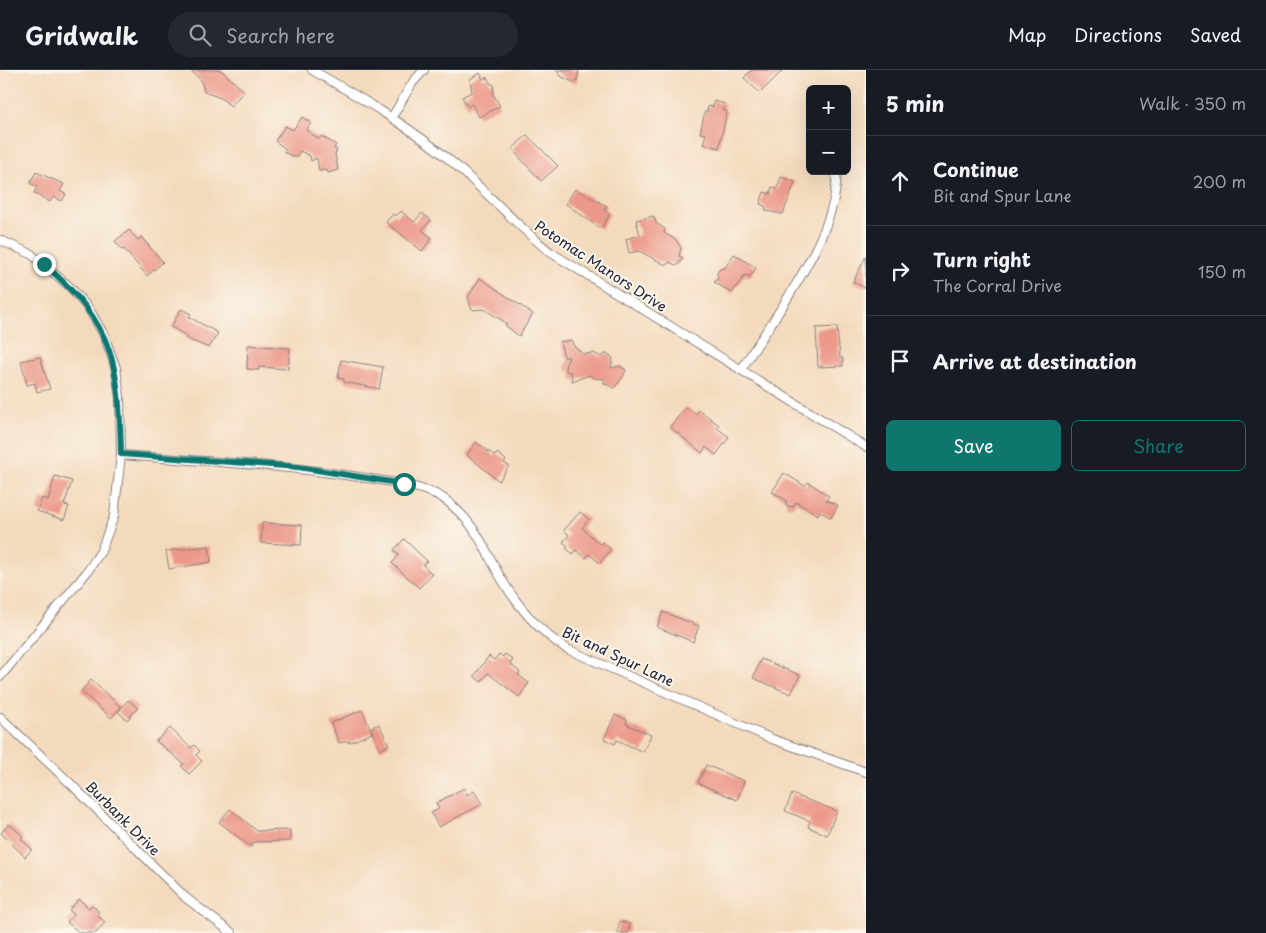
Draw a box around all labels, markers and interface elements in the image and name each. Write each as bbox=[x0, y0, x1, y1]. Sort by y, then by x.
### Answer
search box bbox=[168, 12, 518, 57]
text: Gridwalk bbox=[25, 17, 138, 53]
icon: search bbox=[186, 21, 214, 49]
text: Search here bbox=[226, 21, 335, 49]
text: Map bbox=[1008, 21, 1046, 48]
text: Directions bbox=[1074, 21, 1162, 48]
text: Saved bbox=[1190, 21, 1241, 48]
map controls bbox=[806, 85, 851, 175]
button: + bbox=[806, 85, 851, 130]
text: 5 min bbox=[886, 87, 944, 119]
text: Walk · 350 m bbox=[1139, 91, 1246, 115]
button: − bbox=[806, 130, 851, 175]
text: Continue bbox=[933, 155, 1019, 183]
icon: ahead bbox=[886, 167, 914, 195]
text: 200 m bbox=[1193, 169, 1246, 193]
text: Bit and Spur Lane bbox=[933, 183, 1071, 207]
street label: Potomac Manors Drive bbox=[531, 215, 671, 317]
text: Turn right bbox=[933, 245, 1031, 273]
route end bbox=[33, 253, 56, 276]
icon: right bbox=[886, 257, 914, 285]
text: 150 m bbox=[1198, 259, 1246, 283]
text: The Corral Drive bbox=[933, 273, 1062, 297]
icon: arrive bbox=[886, 347, 914, 375]
text: Arrive at destination bbox=[933, 347, 1137, 375]
button: Save bbox=[886, 420, 1061, 471]
button: Share bbox=[1071, 420, 1246, 471]
route start bbox=[393, 473, 416, 496]
street label: Bit and Spur Lane bbox=[559, 621, 677, 691]
street label: Burbank Drive bbox=[81, 776, 165, 860]

